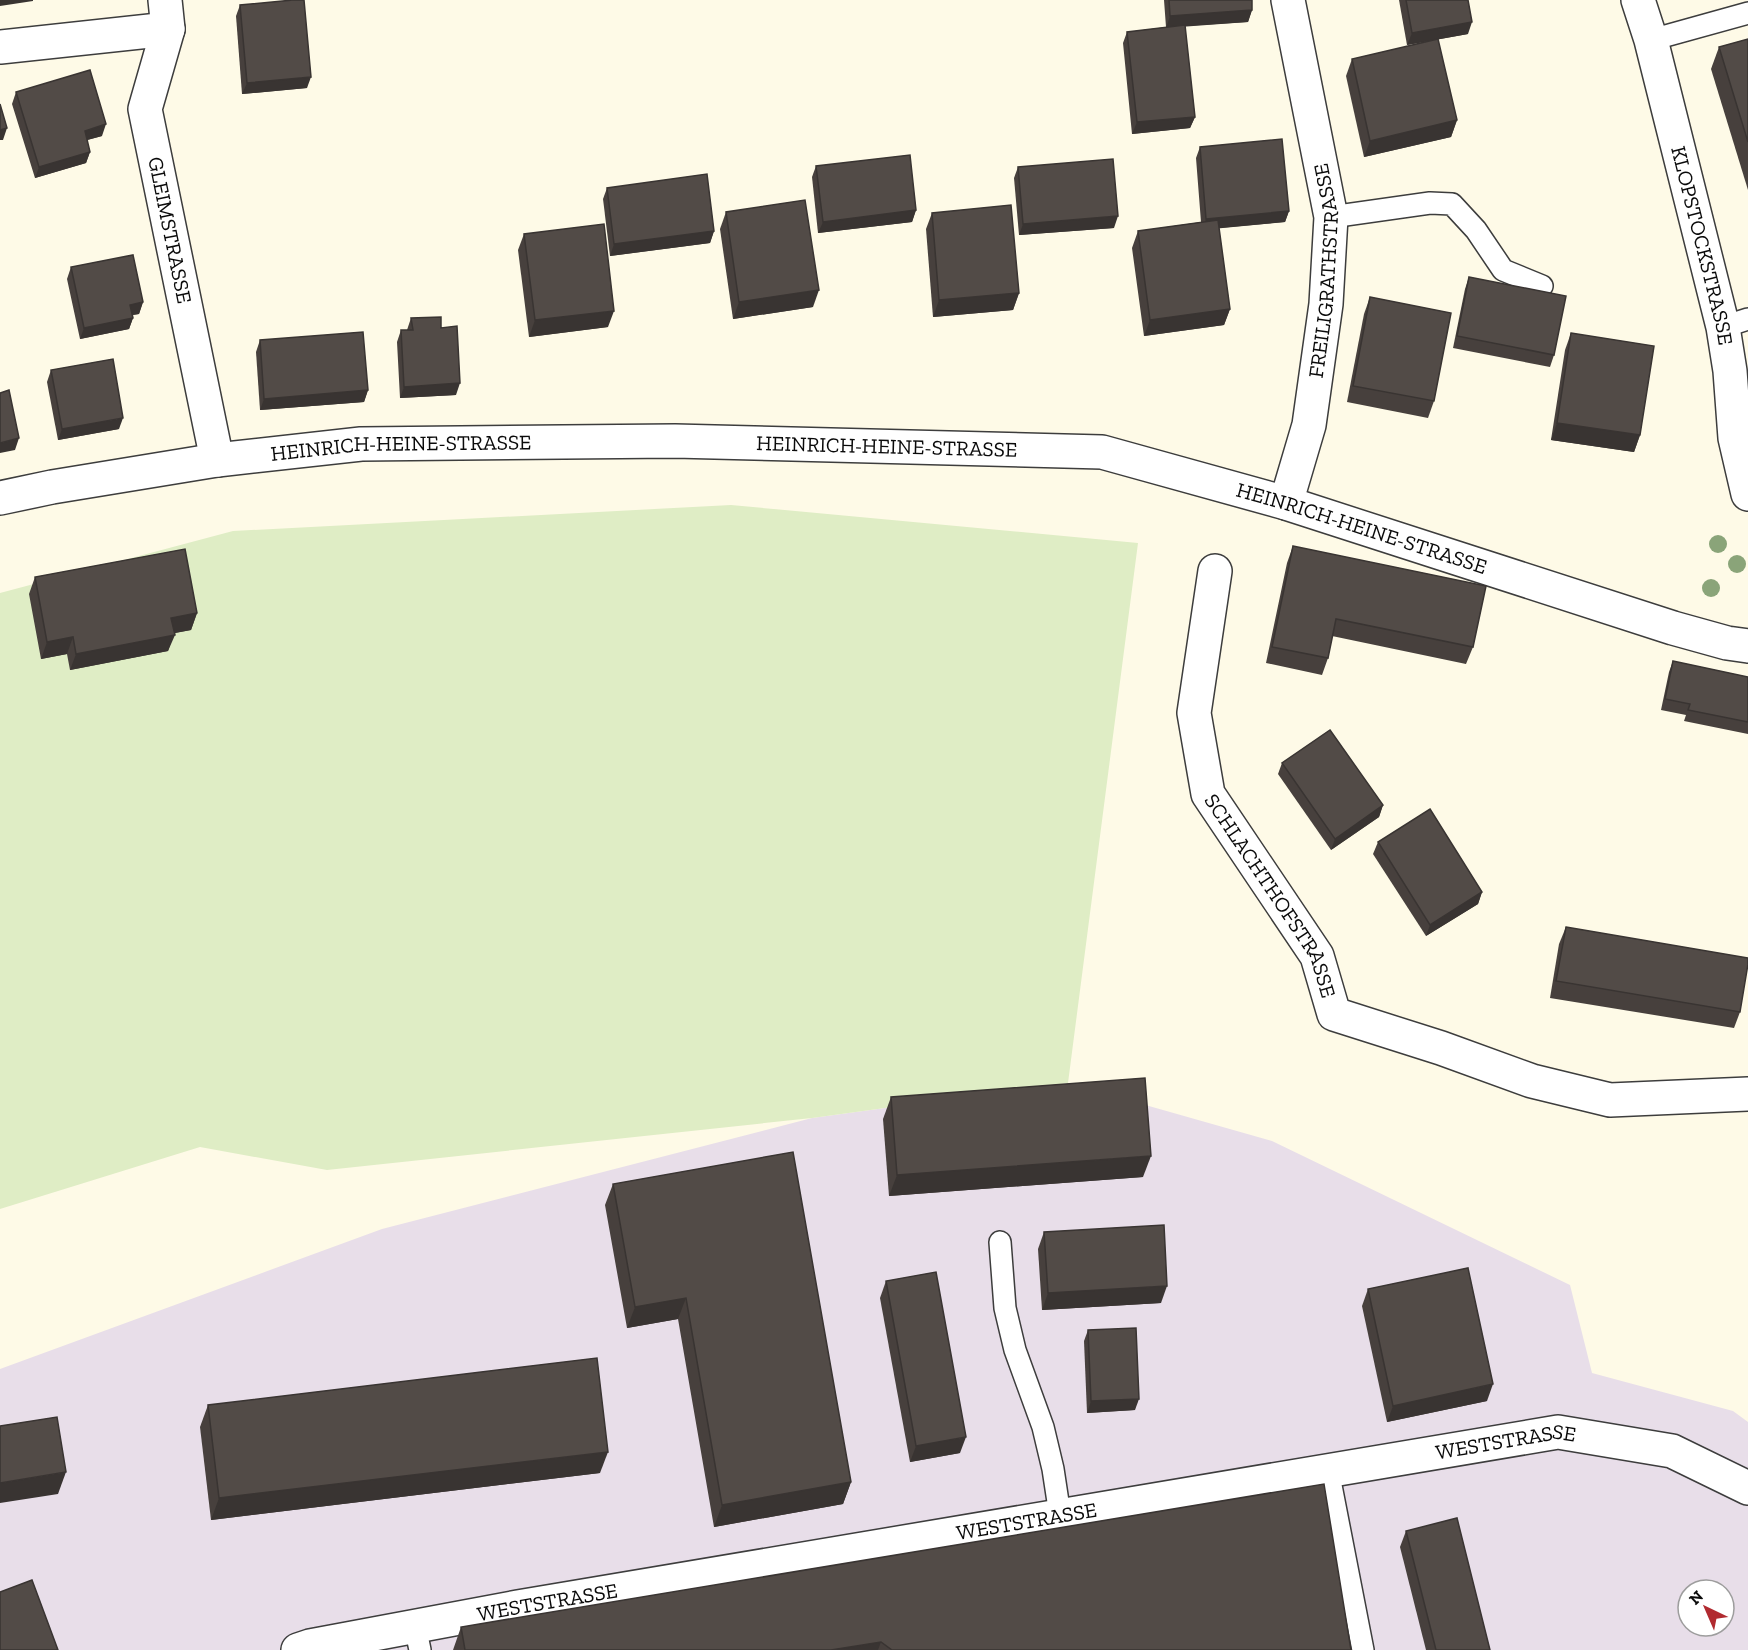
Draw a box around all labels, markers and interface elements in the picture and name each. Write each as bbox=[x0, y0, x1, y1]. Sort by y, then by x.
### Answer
street label: KLOPSTOCKSTRASSE bbox=[1666, 143, 1739, 347]
street label: GLEIMSTRASSE bbox=[143, 154, 198, 306]
street label: FREILIGRATHSTRASSE bbox=[1303, 161, 1343, 380]
street label: HEINRICH-HEINE-STRASSE bbox=[269, 429, 532, 466]
street label: HEINRICH-HEINE-STRASSE bbox=[756, 430, 1018, 462]
street label: HEINRICH-HEINE-STRASSE bbox=[1234, 477, 1490, 579]
street label: SCHLACHTHOFSTRASSE bbox=[1199, 789, 1342, 1000]
street label: WESTSTRASSE bbox=[1434, 1418, 1578, 1464]
street label: WESTSTRASSE bbox=[955, 1497, 1098, 1545]
street label: WESTSTRASSE bbox=[475, 1577, 619, 1626]
north arrow bbox=[1676, 1578, 1736, 1638]
text: N bbox=[1685, 1587, 1707, 1609]

